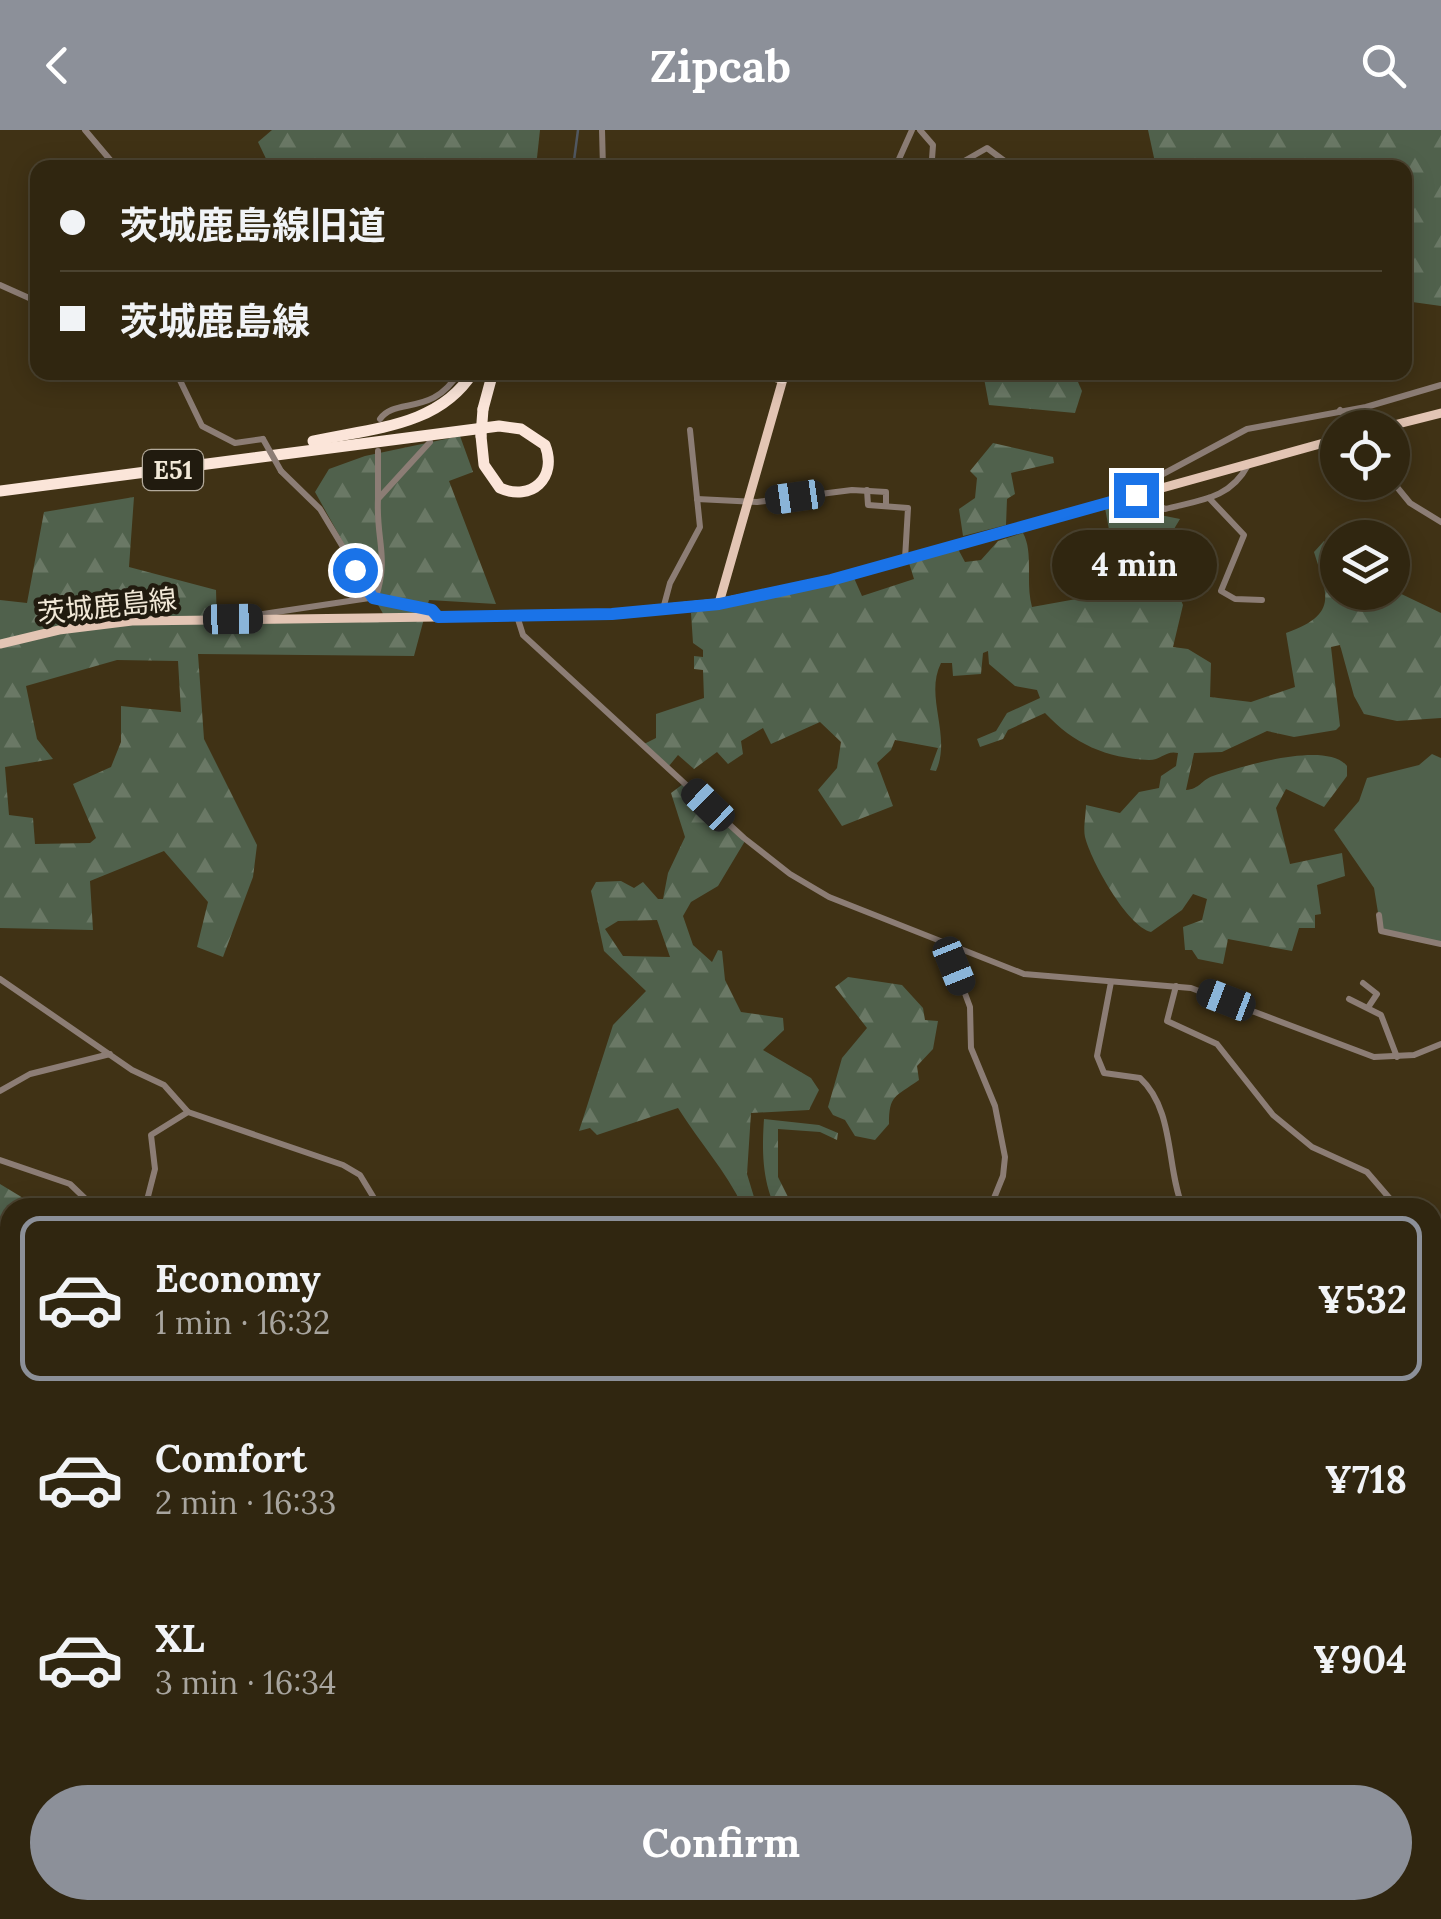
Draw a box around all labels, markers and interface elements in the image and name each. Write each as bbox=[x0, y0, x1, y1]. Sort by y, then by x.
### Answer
text: Zipcab bbox=[650, 37, 791, 94]
icon: back bbox=[30, 38, 85, 93]
icon: search bbox=[1356, 38, 1411, 93]
text: 茨城鹿島線旧道 bbox=[120, 201, 386, 249]
text: 茨城鹿島線 bbox=[120, 297, 310, 345]
map controls bbox=[1320, 410, 1410, 610]
button: locate bbox=[1320, 410, 1410, 500]
road number: E51 bbox=[143, 450, 203, 490]
route end bbox=[1114, 473, 1159, 518]
car bbox=[763, 478, 827, 516]
button: layers bbox=[1320, 520, 1410, 610]
callout: 4 min bbox=[1054, 530, 1218, 600]
text: 4 min bbox=[1091, 544, 1178, 585]
route start bbox=[333, 548, 378, 593]
street label: 茨城鹿島線 bbox=[35, 581, 179, 631]
car bbox=[203, 603, 263, 635]
car bbox=[676, 773, 740, 837]
car bbox=[929, 933, 979, 999]
car bbox=[1193, 975, 1259, 1025]
icon: car bbox=[35, 1254, 125, 1344]
text: Economy bbox=[155, 1254, 321, 1302]
text: ¥532 bbox=[1318, 1275, 1407, 1323]
text: 1 min · 16:32 bbox=[155, 1302, 330, 1343]
icon: car bbox=[35, 1434, 125, 1524]
text: Comfort bbox=[155, 1434, 307, 1482]
text: ¥718 bbox=[1325, 1455, 1407, 1503]
text: 2 min · 16:33 bbox=[155, 1482, 336, 1523]
icon: car bbox=[35, 1614, 125, 1704]
text: XL bbox=[155, 1614, 205, 1662]
text: ¥904 bbox=[1313, 1635, 1407, 1683]
text: 3 min · 16:34 bbox=[155, 1662, 336, 1703]
button: Confirm bbox=[30, 1785, 1412, 1900]

